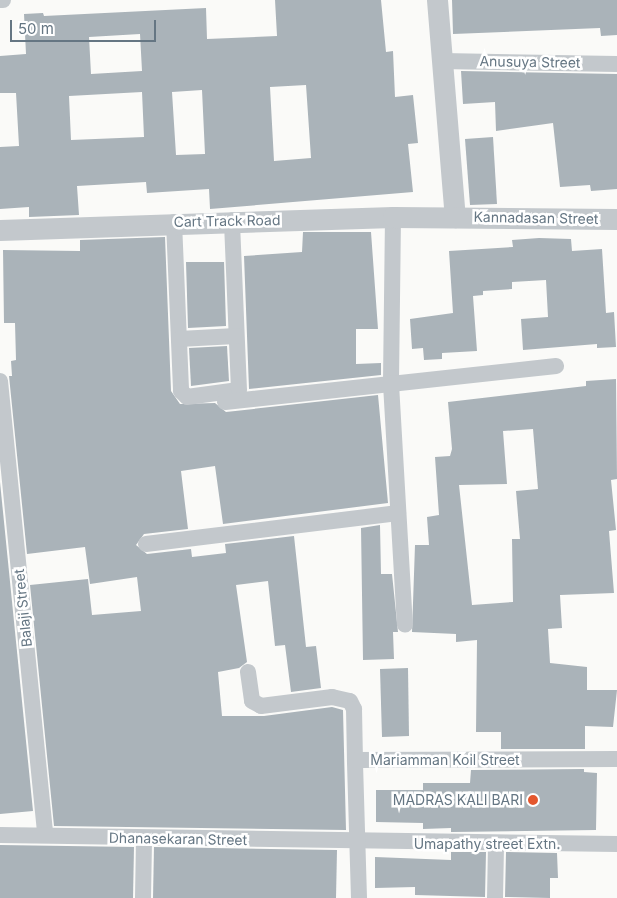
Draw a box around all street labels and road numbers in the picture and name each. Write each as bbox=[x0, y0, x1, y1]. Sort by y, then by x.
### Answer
street label: Anusuya Street bbox=[479, 53, 581, 71]
street label: Kannadasan Street bbox=[473, 209, 599, 227]
street label: Cart Track Road bbox=[173, 212, 281, 230]
street label: Balaji Street bbox=[11, 568, 35, 648]
street label: Mariamman Koil Street bbox=[370, 752, 520, 768]
street label: Dhanasekaran Street bbox=[109, 829, 247, 849]
street label: Umapathy street Extn. bbox=[414, 836, 560, 852]

